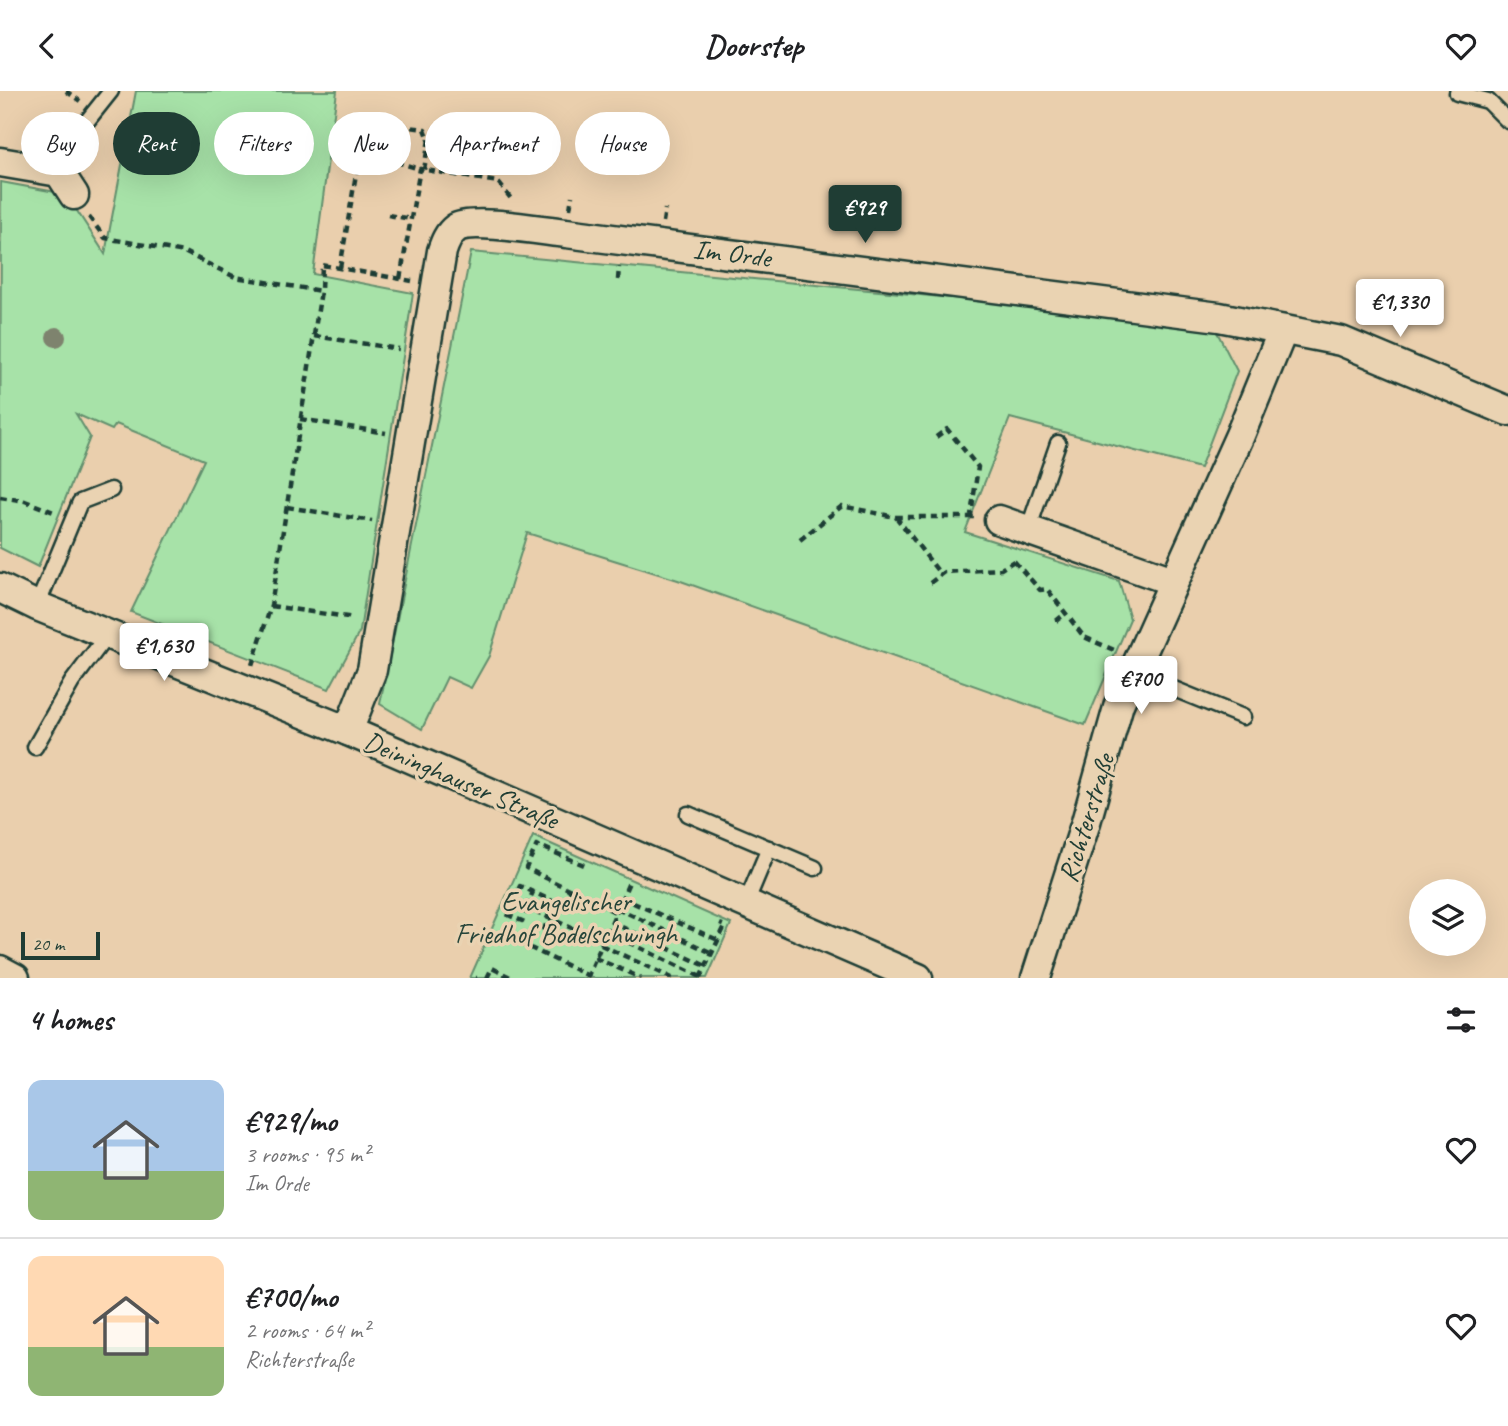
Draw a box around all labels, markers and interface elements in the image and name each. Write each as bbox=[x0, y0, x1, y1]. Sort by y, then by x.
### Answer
text: Doorstep bbox=[705, 25, 803, 66]
icon: back bbox=[28, 27, 66, 65]
icon: heart bbox=[1442, 27, 1480, 65]
chip: Buy bbox=[21, 112, 99, 175]
chip: Rent bbox=[113, 112, 200, 175]
chip: Filters bbox=[214, 112, 314, 175]
chip: New bbox=[328, 112, 411, 175]
chip: Apartment bbox=[425, 112, 561, 175]
chip: House bbox=[575, 112, 670, 175]
pin: €929 bbox=[824, 185, 906, 245]
text: €929 bbox=[845, 193, 885, 222]
street label: Im Orde bbox=[691, 231, 775, 275]
pin: €1,330 bbox=[1343, 279, 1457, 339]
text: €1,330 bbox=[1372, 287, 1428, 316]
pin: €1,630 bbox=[107, 623, 221, 683]
text: €1,630 bbox=[136, 631, 192, 660]
pin: €700 bbox=[1100, 657, 1182, 716]
text: €700 bbox=[1120, 664, 1162, 693]
street label: Deininghauser Straße bbox=[358, 723, 565, 838]
street label: Richterstraße bbox=[1050, 748, 1123, 886]
map controls bbox=[1409, 879, 1486, 956]
button: layers bbox=[1409, 879, 1486, 956]
park label: Evangelischer Friedhof Bodelschwingh bbox=[455, 884, 679, 951]
scale bar bbox=[21, 929, 100, 961]
text: 20 m bbox=[32, 932, 64, 956]
text: 4 homes bbox=[28, 1001, 113, 1039]
icon: filters bbox=[1442, 1001, 1480, 1039]
text: €929/mo bbox=[245, 1102, 337, 1140]
icon: home bbox=[84, 1108, 168, 1192]
icon: heart bbox=[1442, 1131, 1480, 1169]
text: 3 rooms · 95 m² bbox=[245, 1140, 369, 1169]
text: Im Orde bbox=[245, 1169, 309, 1198]
text: €700/mo bbox=[245, 1278, 337, 1316]
icon: home bbox=[84, 1284, 168, 1368]
icon: heart bbox=[1442, 1307, 1480, 1345]
text: 2 rooms · 64 m² bbox=[245, 1316, 369, 1345]
text: Richterstraße bbox=[245, 1345, 353, 1374]

